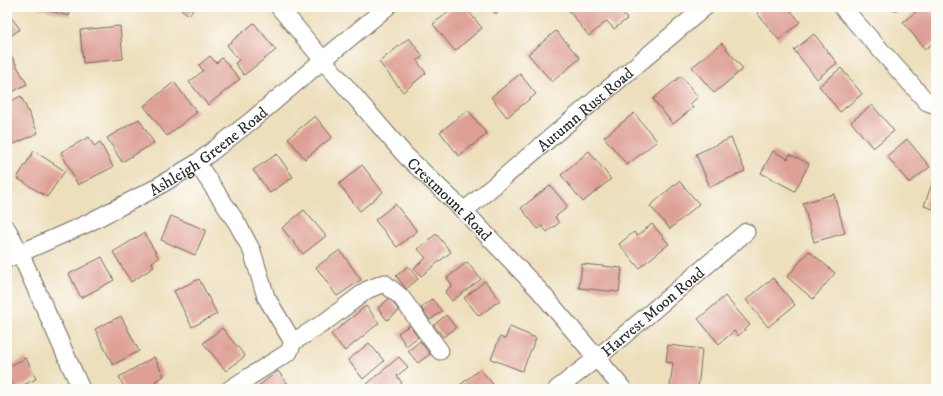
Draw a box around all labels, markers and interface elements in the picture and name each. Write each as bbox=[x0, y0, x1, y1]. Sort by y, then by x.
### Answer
street label: Autumn Rust Road bbox=[533, 63, 638, 156]
street label: Ashleigh Greene Road bbox=[146, 103, 272, 201]
street label: Crestmount Road bbox=[403, 153, 496, 245]
street label: Harvest Moon Road bbox=[597, 263, 709, 361]

